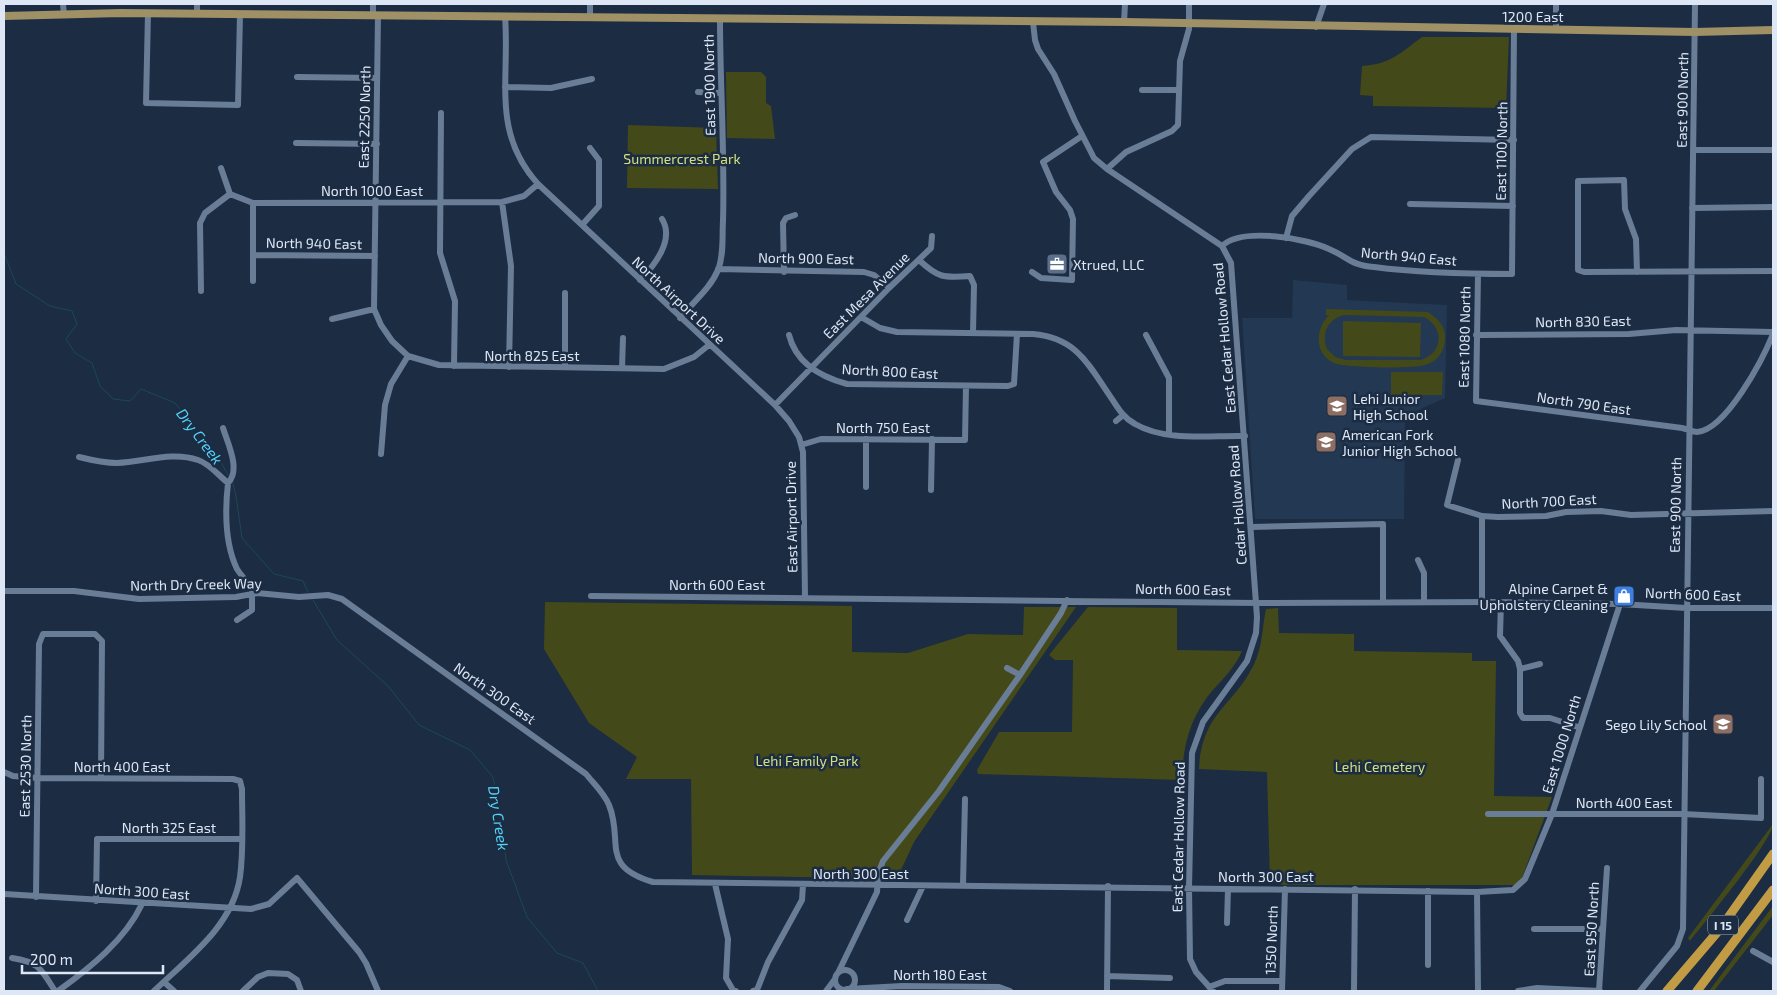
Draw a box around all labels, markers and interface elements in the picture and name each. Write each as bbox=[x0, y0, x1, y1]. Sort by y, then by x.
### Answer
street label: 1200 East bbox=[1502, 8, 1564, 25]
street label: East 1900 North bbox=[700, 34, 718, 136]
street label: East 900 North bbox=[1673, 52, 1691, 148]
street label: East 2250 North bbox=[355, 65, 373, 169]
street label: East 1100 North bbox=[1492, 101, 1510, 201]
park label: Summercrest Park bbox=[623, 150, 741, 167]
street label: North 1000 East bbox=[321, 182, 423, 199]
street label: North 940 East bbox=[266, 234, 362, 252]
street label: North 940 East bbox=[1360, 243, 1458, 269]
street label: East Mesa Avenue bbox=[819, 248, 913, 342]
street label: North 900 East bbox=[758, 249, 854, 267]
office icon: Xtrued, LLC bbox=[1045, 252, 1069, 276]
street label: North Airport Drive bbox=[629, 253, 729, 347]
place label: Xtrued, LLC bbox=[1073, 256, 1144, 273]
street label: East Cedar Hollow Road bbox=[1209, 262, 1239, 414]
street label: East 1080 North bbox=[1455, 286, 1473, 388]
street label: North 830 East bbox=[1535, 312, 1631, 330]
street label: North 825 East bbox=[485, 347, 580, 364]
street label: North 800 East bbox=[841, 360, 939, 382]
street label: North 790 East bbox=[1536, 388, 1632, 418]
place label: Lehi Junior High School bbox=[1353, 390, 1429, 423]
school or university icon: Lehi Junior High School bbox=[1325, 394, 1349, 418]
water label: Dry Creek bbox=[172, 404, 227, 468]
street label: North 750 East bbox=[836, 419, 930, 436]
place label: American Fork Junior High School bbox=[1342, 426, 1458, 459]
school or university icon: American Fork Junior High School bbox=[1314, 430, 1338, 454]
street label: Cedar Hollow Road bbox=[1224, 445, 1250, 565]
street label: East 900 North bbox=[1666, 457, 1684, 553]
street label: East Airport Drive bbox=[782, 461, 800, 573]
street label: North 700 East bbox=[1501, 490, 1597, 512]
street label: North Dry Creek Way bbox=[130, 574, 263, 594]
street label: North 600 East bbox=[669, 576, 765, 593]
street label: North 600 East bbox=[1135, 580, 1231, 598]
place label: Alpine Carpet & Upholstery Cleaning bbox=[1480, 580, 1608, 613]
shop icon: Alpine Carpet & Upholstery Cleaning bbox=[1612, 584, 1636, 608]
street label: North 600 East bbox=[1645, 584, 1741, 604]
street label: North 300 East bbox=[451, 659, 539, 727]
street label: East 1000 North bbox=[1538, 693, 1584, 795]
school or university icon: Sego Lily School bbox=[1711, 712, 1735, 736]
street label: East 2530 North bbox=[16, 715, 34, 817]
place label: Sego Lily School bbox=[1605, 716, 1708, 733]
park label: Lehi Family Park bbox=[756, 752, 858, 769]
street label: North 400 East bbox=[74, 758, 170, 775]
park label: Lehi Cemetery bbox=[1335, 758, 1426, 775]
street label: East Cedar Hollow Road bbox=[1168, 761, 1188, 913]
water label: Dry Creek bbox=[484, 784, 513, 852]
street label: North 400 East bbox=[1576, 794, 1672, 811]
street label: North 325 East bbox=[122, 819, 216, 836]
street label: North 300 East bbox=[813, 865, 909, 882]
street label: North 300 East bbox=[1218, 868, 1314, 885]
street label: North 300 East bbox=[94, 879, 190, 903]
street label: East 950 North bbox=[1580, 881, 1602, 977]
street label: 1350 North bbox=[1261, 905, 1281, 975]
road number: I 15 bbox=[1708, 916, 1738, 934]
scale bar bbox=[22, 942, 164, 974]
text: 200 m bbox=[30, 950, 73, 968]
street label: North 180 East bbox=[893, 966, 987, 983]

